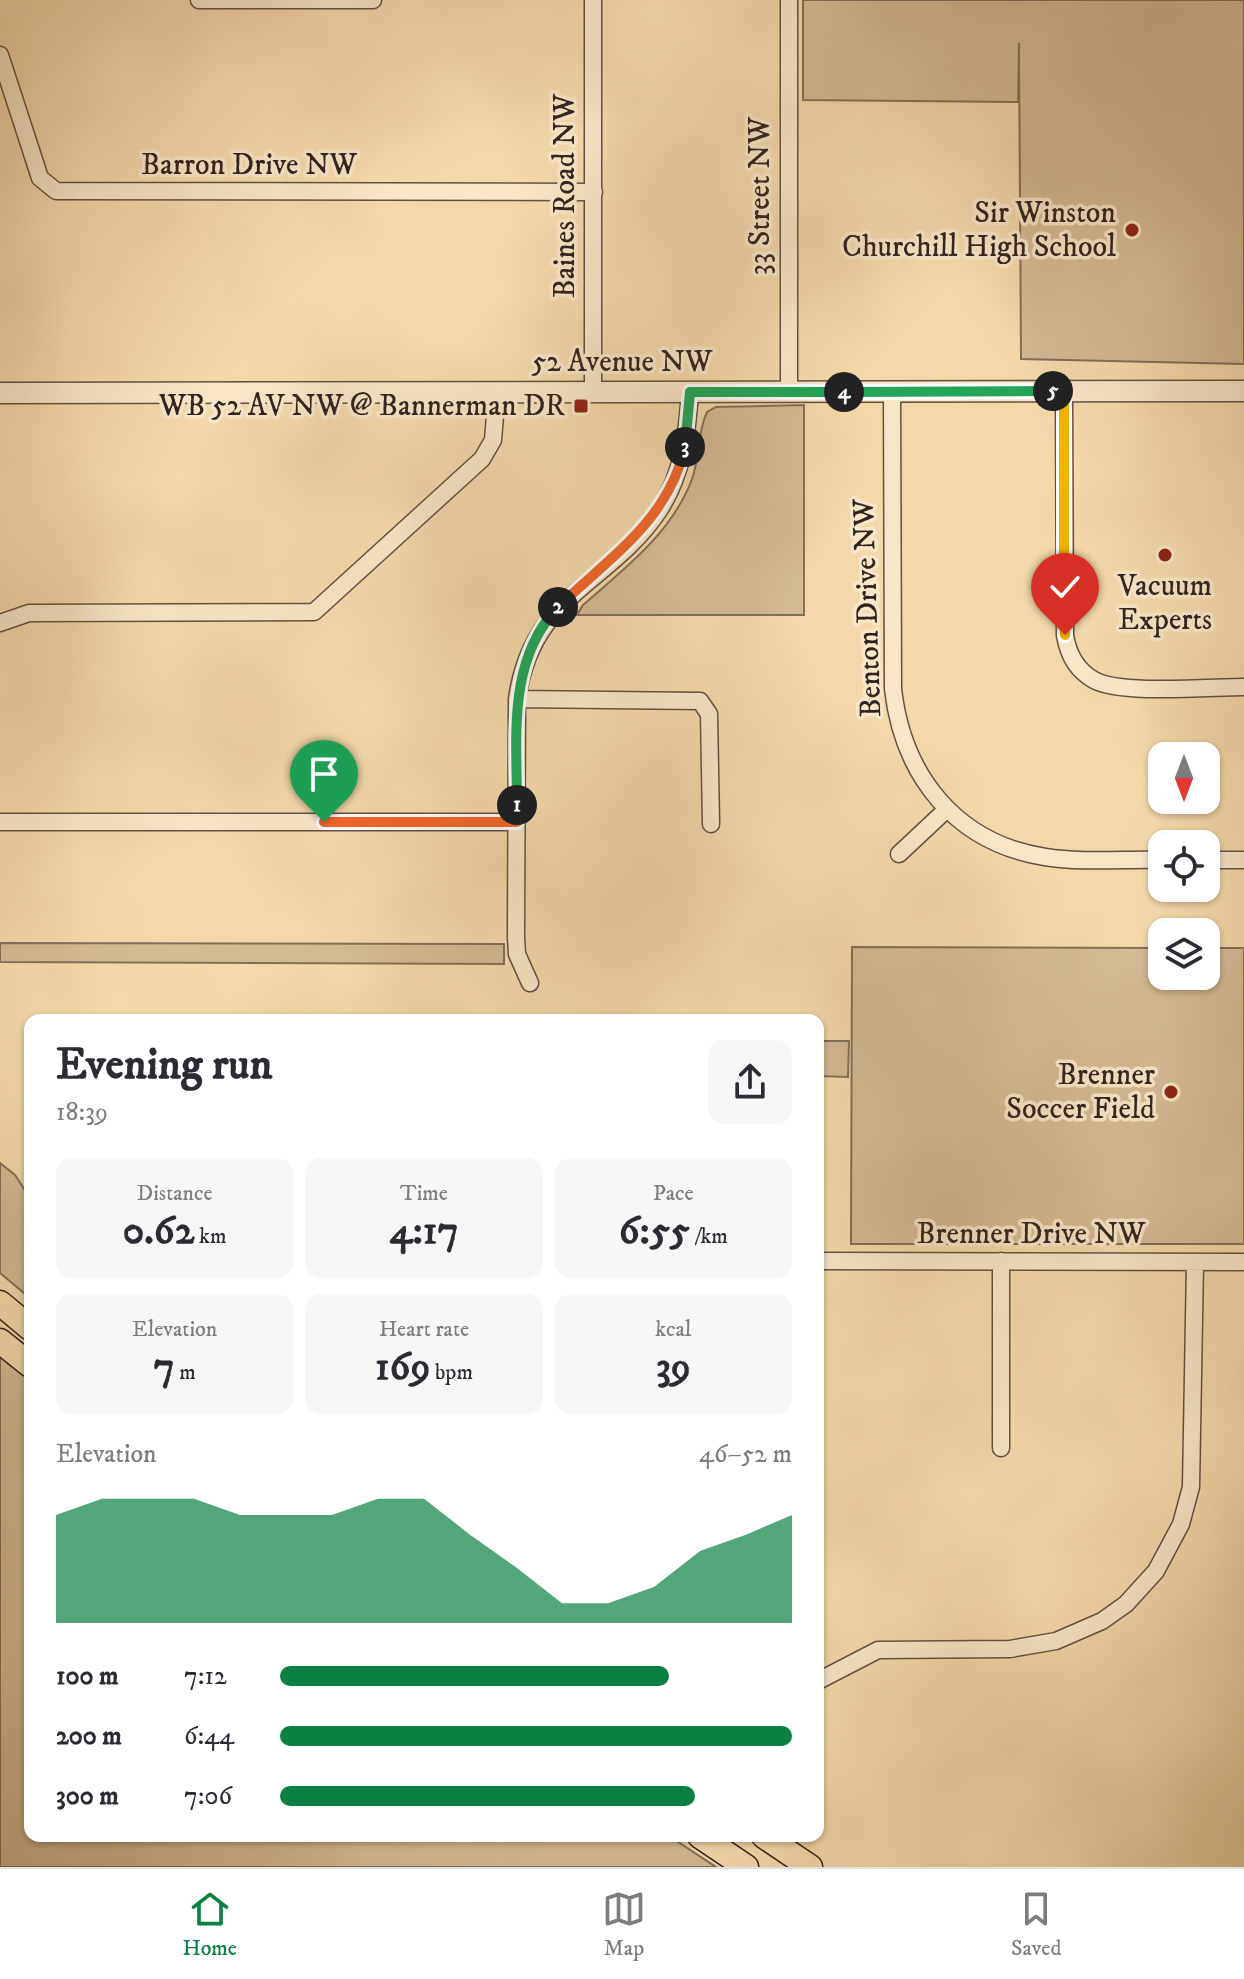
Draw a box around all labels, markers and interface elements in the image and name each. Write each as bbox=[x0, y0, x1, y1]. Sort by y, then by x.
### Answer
street label: Baines Road NW bbox=[547, 93, 584, 298]
street label: 33 Street NW bbox=[742, 116, 779, 275]
street label: Barron Drive NW bbox=[141, 147, 358, 184]
place label: Sir Winston Churchill High School bbox=[842, 195, 1116, 266]
marker: Sir Winston Churchill High School bbox=[1123, 221, 1141, 239]
street label: 52 Avenue NW bbox=[531, 344, 713, 381]
pin: 5 bbox=[1033, 371, 1073, 411]
pin: 4 bbox=[824, 372, 864, 412]
text: 5 bbox=[1048, 377, 1058, 404]
text: 4 bbox=[838, 378, 850, 405]
place label: WB 52 AV NW @ Bannerman DR bbox=[158, 388, 565, 425]
marker: WB 52 AV NW @ Bannerman DR bbox=[572, 397, 590, 415]
pin: 3 bbox=[665, 427, 705, 467]
text: 3 bbox=[681, 433, 689, 460]
street label: Benton Drive NW bbox=[846, 498, 890, 718]
marker: Vacuum Experts bbox=[1156, 546, 1174, 564]
pin bbox=[1031, 553, 1099, 635]
icon: check bbox=[1043, 565, 1087, 609]
place label: Vacuum Experts bbox=[1117, 568, 1212, 639]
pin: 2 bbox=[538, 587, 578, 627]
text: 2 bbox=[553, 593, 563, 620]
pin bbox=[290, 740, 358, 822]
north arrow bbox=[1148, 742, 1220, 814]
map controls bbox=[1148, 742, 1220, 990]
icon: arrive bbox=[302, 752, 346, 796]
pin: 1 bbox=[497, 785, 537, 825]
text: 1 bbox=[513, 791, 521, 818]
button: locate bbox=[1148, 830, 1220, 902]
button: layers bbox=[1148, 918, 1220, 990]
text: Evening run bbox=[56, 1038, 273, 1093]
button: share bbox=[708, 1040, 792, 1124]
place label: Brenner Soccer Field bbox=[1006, 1057, 1155, 1128]
marker: Brenner Soccer Field bbox=[1162, 1083, 1180, 1101]
text: 18:39 bbox=[56, 1096, 108, 1129]
text: Distance bbox=[137, 1180, 213, 1207]
text: Time bbox=[400, 1180, 448, 1207]
text: Pace bbox=[653, 1180, 694, 1207]
text: 0.62 bbox=[123, 1207, 194, 1257]
text: 4:17 bbox=[389, 1207, 459, 1257]
text: 6:55 bbox=[619, 1207, 690, 1257]
street label: Brenner Drive NW bbox=[917, 1216, 1146, 1253]
text: km bbox=[194, 1223, 226, 1250]
text: /km bbox=[690, 1223, 728, 1250]
text: Elevation bbox=[132, 1316, 217, 1343]
text: Heart rate bbox=[379, 1316, 469, 1343]
text: kcal bbox=[655, 1316, 691, 1343]
text: 7 bbox=[154, 1343, 175, 1393]
text: 169 bbox=[375, 1343, 430, 1393]
text: 39 bbox=[656, 1343, 691, 1393]
text: m bbox=[175, 1359, 196, 1386]
text: bpm bbox=[430, 1359, 473, 1386]
text: Elevation bbox=[56, 1438, 157, 1471]
text: 46–52 m bbox=[699, 1438, 792, 1471]
text: 100 m bbox=[56, 1660, 119, 1693]
text: 7:12 bbox=[184, 1660, 227, 1693]
text: 200 m bbox=[56, 1720, 122, 1753]
text: 6:44 bbox=[184, 1720, 234, 1753]
text: 300 m bbox=[56, 1780, 119, 1813]
text: 7:06 bbox=[184, 1780, 232, 1813]
tab: Home bbox=[183, 1887, 237, 1962]
tab: Map bbox=[602, 1887, 646, 1962]
tab: Saved bbox=[1011, 1887, 1061, 1962]

